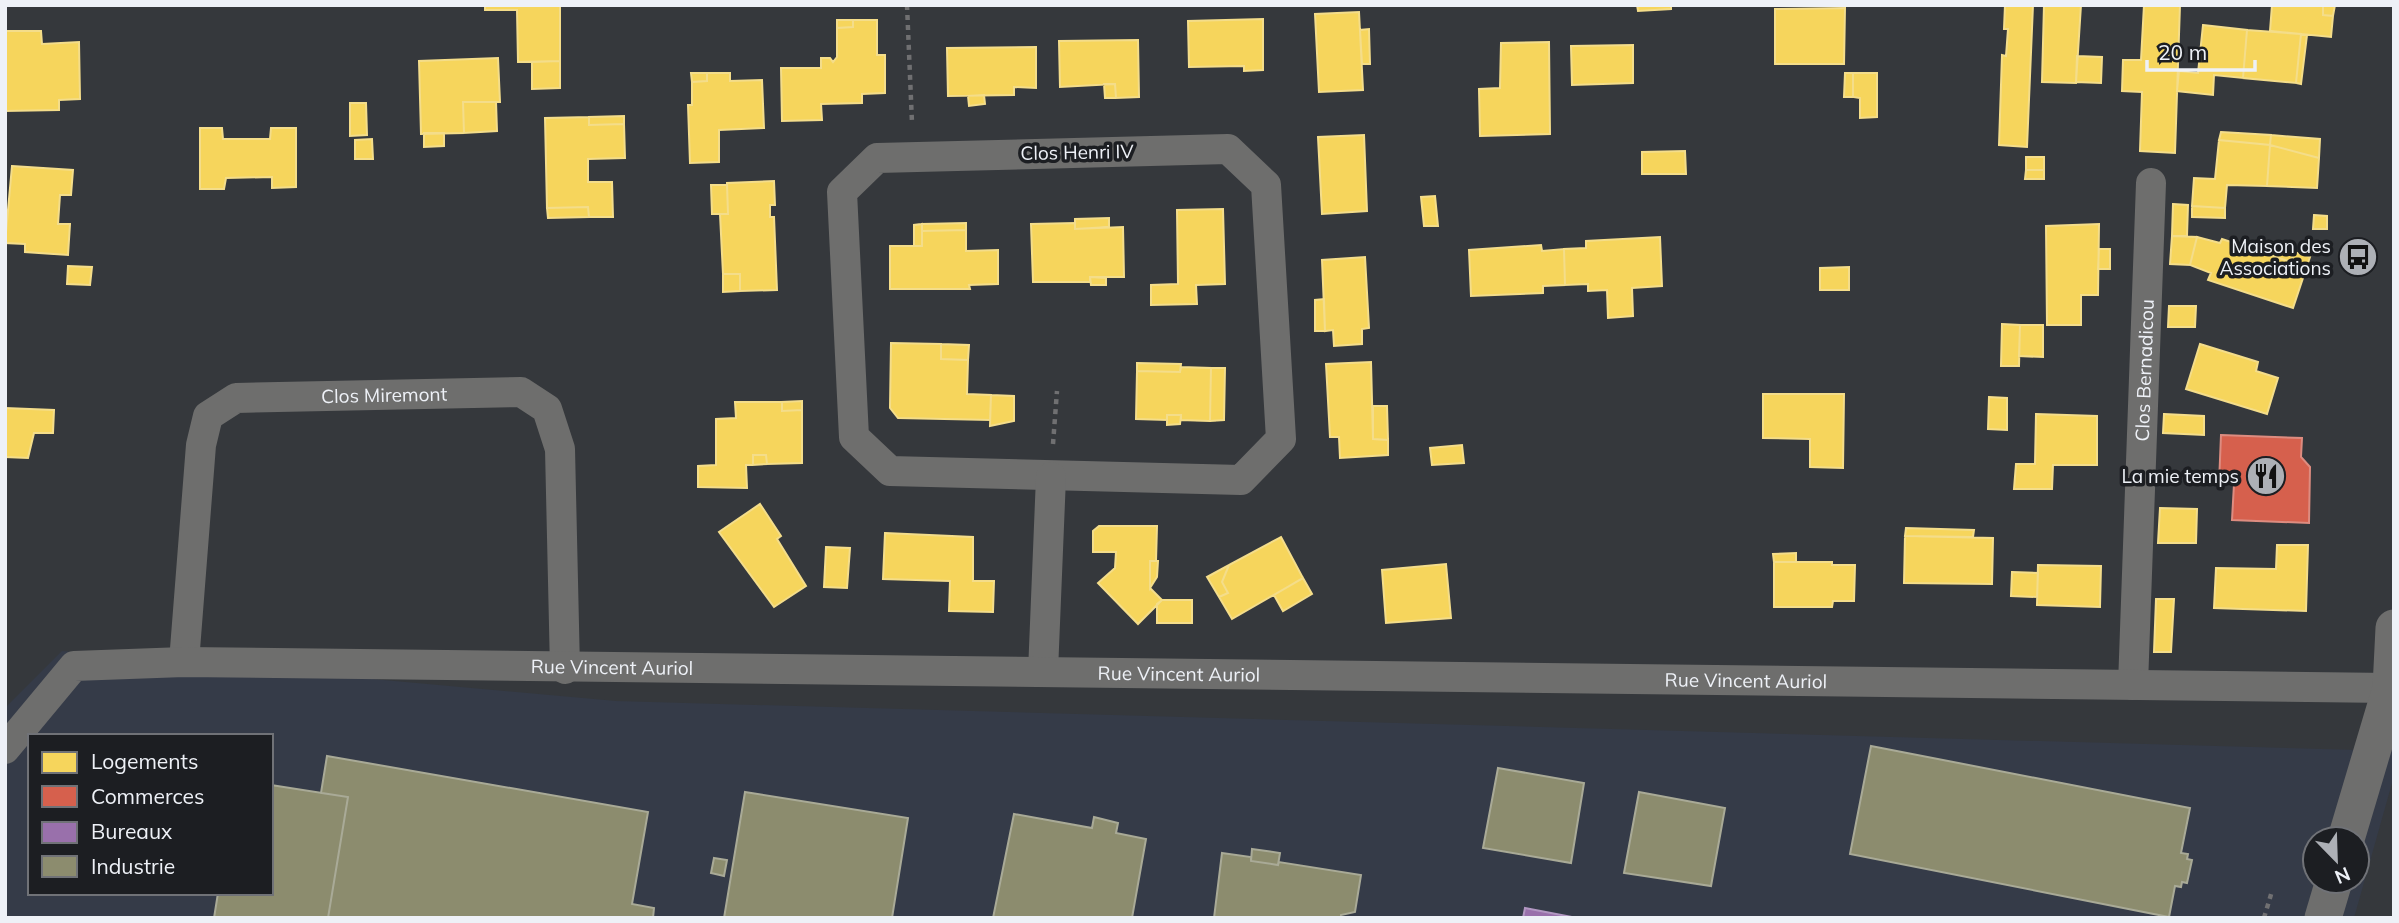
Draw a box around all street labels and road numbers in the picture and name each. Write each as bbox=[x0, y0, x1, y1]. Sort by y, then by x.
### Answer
street label: Clos Henri IV bbox=[1020, 139, 1135, 165]
street label: Clos Bernadicou bbox=[2130, 299, 2159, 442]
street label: Clos Miremont bbox=[321, 382, 448, 408]
street label: Rue Vincent Auriol bbox=[531, 654, 693, 680]
street label: Rue Vincent Auriol bbox=[1098, 661, 1260, 687]
street label: Rue Vincent Auriol bbox=[1665, 667, 1827, 693]

